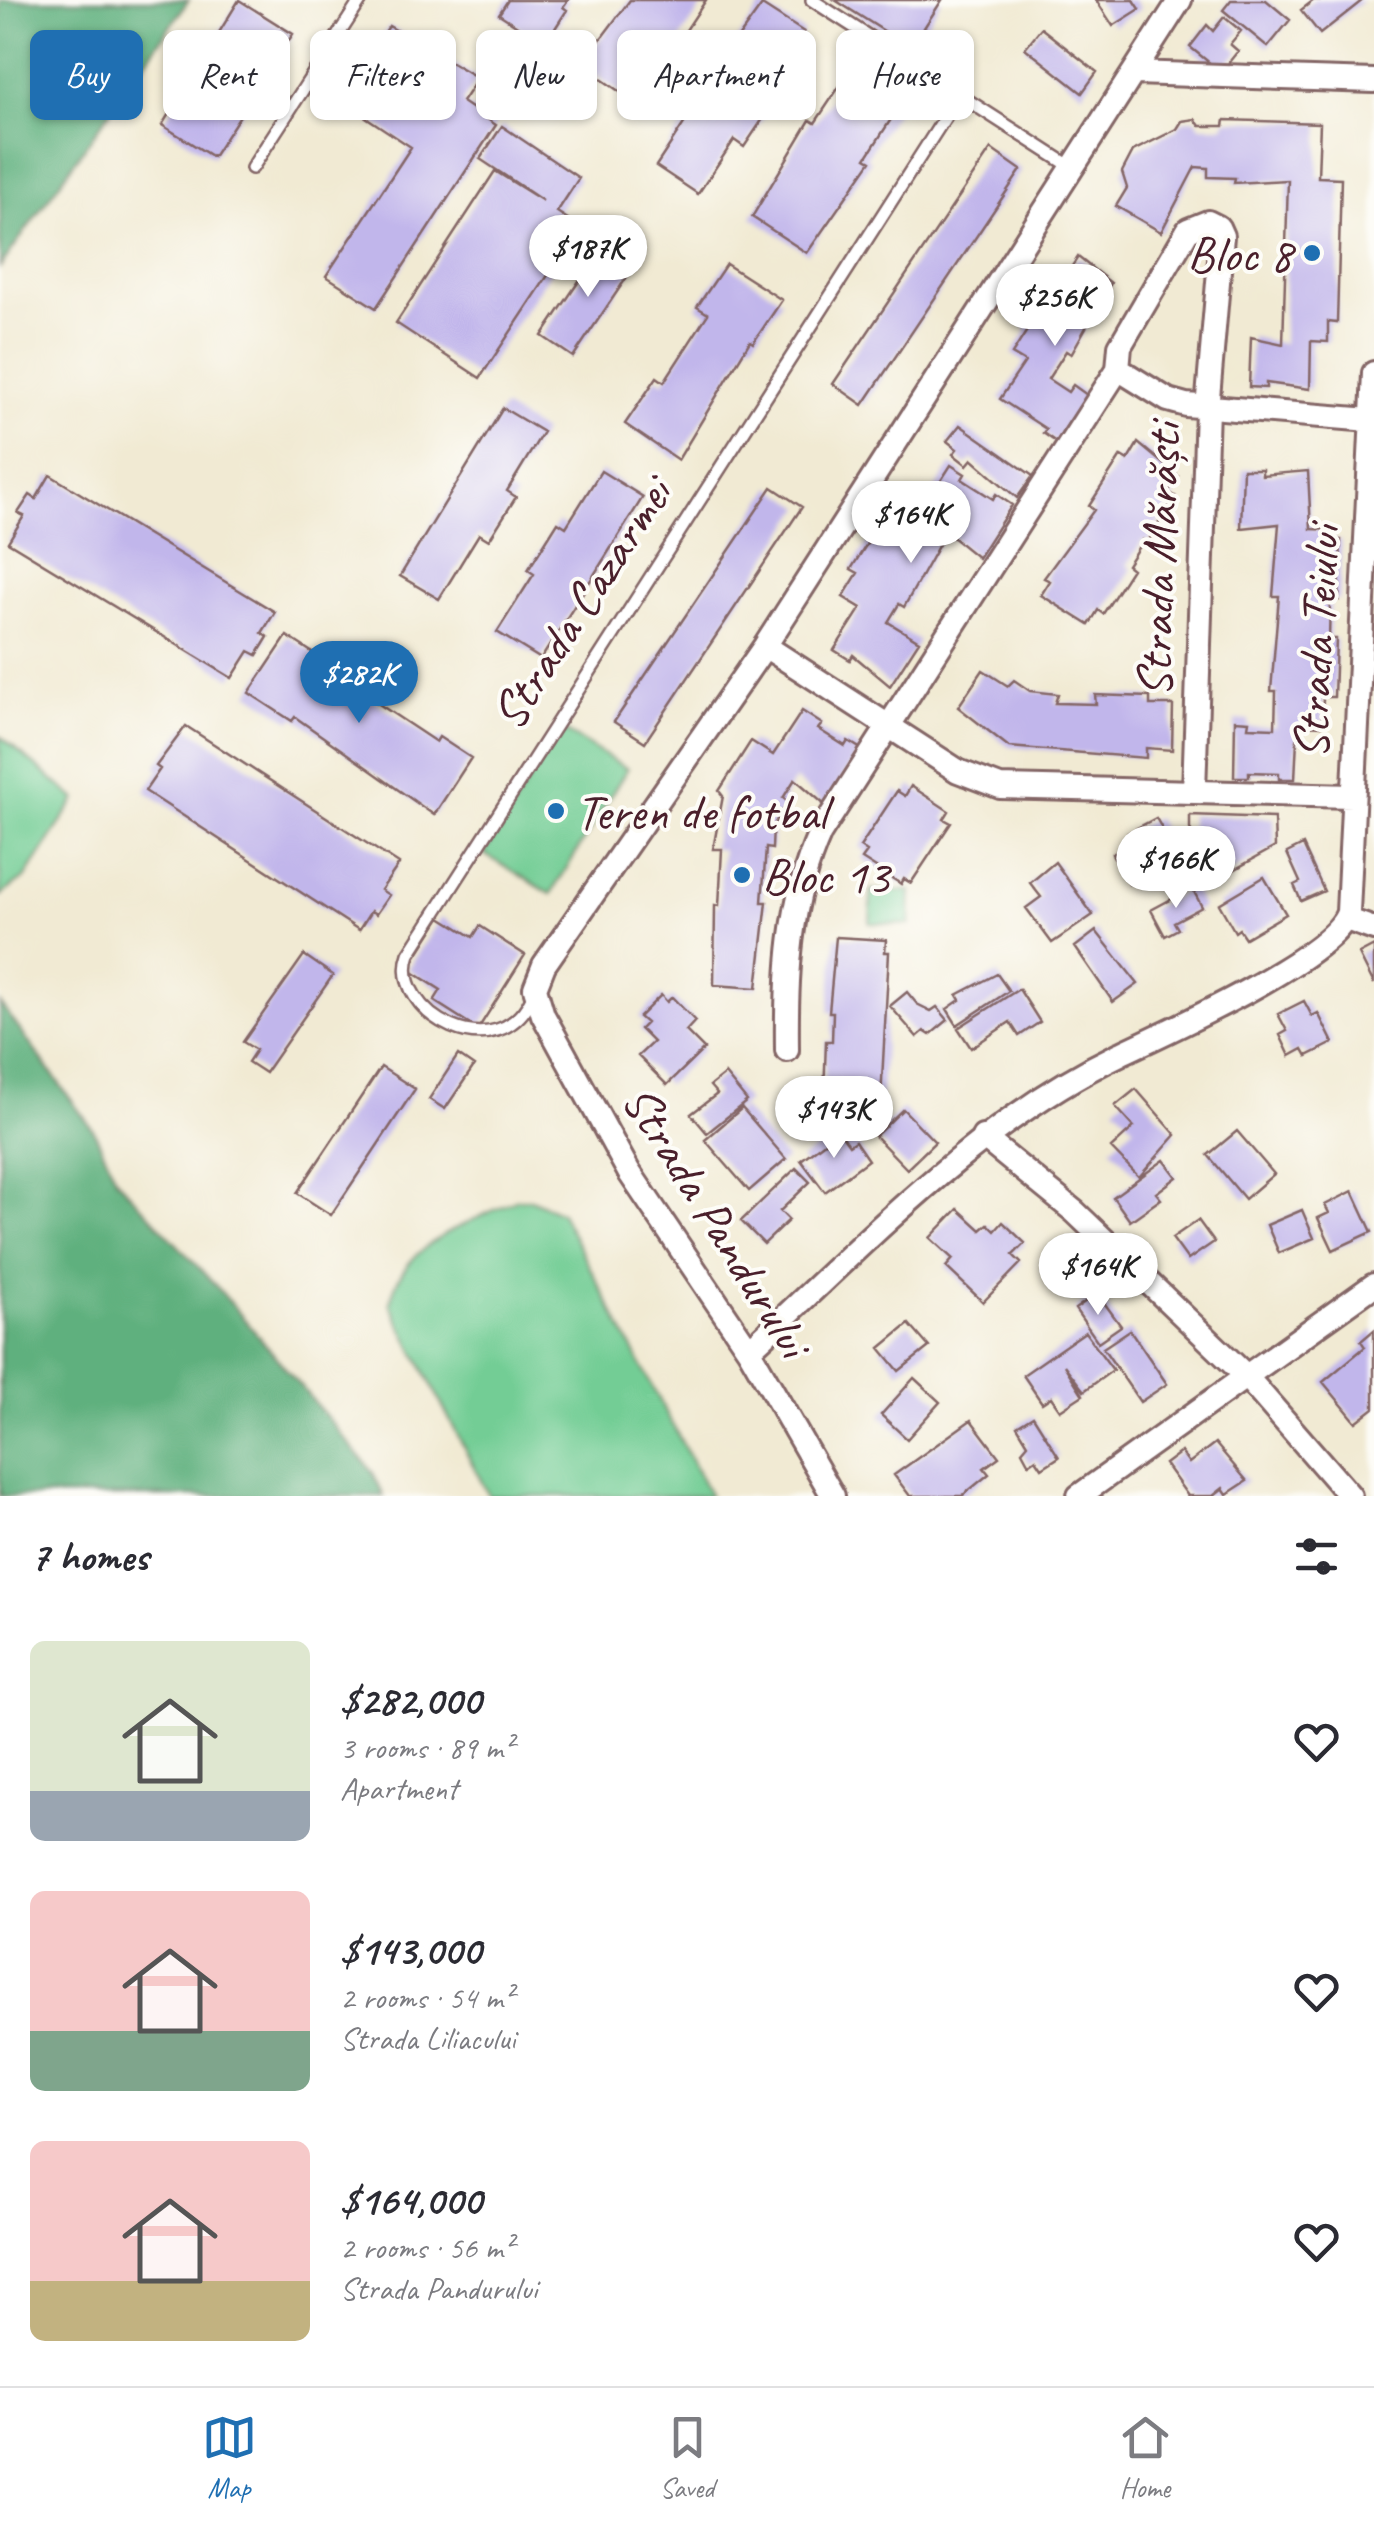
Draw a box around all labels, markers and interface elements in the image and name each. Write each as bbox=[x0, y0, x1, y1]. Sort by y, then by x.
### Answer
chip: Buy bbox=[30, 30, 143, 120]
chip: Rent bbox=[163, 30, 290, 120]
chip: Filters bbox=[310, 30, 456, 120]
chip: New bbox=[476, 30, 597, 120]
chip: Apartment bbox=[617, 30, 816, 120]
chip: House bbox=[836, 30, 974, 120]
pin: $187K bbox=[518, 215, 658, 300]
place label: Bloc 8 bbox=[1187, 223, 1296, 286]
text: $187K bbox=[551, 227, 625, 268]
marker: Bloc 8 bbox=[1301, 242, 1323, 264]
pin: $256K bbox=[985, 264, 1125, 349]
text: $256K bbox=[1018, 276, 1092, 317]
street label: Strada Mărăști bbox=[1122, 416, 1195, 698]
street label: Strada Cazarmei bbox=[477, 462, 689, 741]
pin: $164K bbox=[841, 481, 981, 566]
text: $164K bbox=[874, 493, 948, 534]
street label: Strada Teiului bbox=[1279, 518, 1354, 760]
pin: $282K bbox=[289, 641, 429, 726]
text: $282K bbox=[322, 653, 396, 694]
place label: Teren de fotbal bbox=[576, 781, 835, 844]
marker: Teren de fotbal bbox=[545, 800, 567, 822]
pin: $166K bbox=[1106, 826, 1246, 911]
text: $166K bbox=[1138, 838, 1214, 879]
place label: Bloc 13 bbox=[762, 845, 893, 908]
marker: Bloc 13 bbox=[731, 864, 753, 886]
street label: Strada Pandurului bbox=[608, 1073, 828, 1373]
pin: $143K bbox=[764, 1076, 904, 1161]
text: $143K bbox=[797, 1088, 871, 1129]
pin: $164K bbox=[1028, 1233, 1168, 1318]
text: $164K bbox=[1061, 1245, 1135, 1286]
icon: filters bbox=[1289, 1529, 1344, 1584]
text: 7 homes bbox=[30, 1530, 148, 1583]
text: $282,000 bbox=[340, 1674, 481, 1727]
icon: home bbox=[110, 1681, 230, 1801]
icon: heart bbox=[1289, 1714, 1344, 1769]
text: 3 rooms · 89 m² bbox=[340, 1727, 513, 1768]
text: Apartment bbox=[340, 1768, 458, 1809]
text: $143,000 bbox=[340, 1924, 481, 1977]
icon: home bbox=[110, 1931, 230, 2051]
icon: heart bbox=[1289, 1964, 1344, 2019]
text: 2 rooms · 54 m² bbox=[340, 1977, 513, 2018]
text: Strada Liliacului bbox=[340, 2018, 516, 2059]
text: $164,000 bbox=[340, 2174, 482, 2227]
icon: home bbox=[110, 2181, 230, 2301]
icon: heart bbox=[1289, 2214, 1344, 2269]
text: 2 rooms · 56 m² bbox=[340, 2227, 513, 2268]
text: Strada Pandurului bbox=[340, 2268, 538, 2309]
tab: Map bbox=[202, 2410, 257, 2505]
tab: Saved bbox=[660, 2410, 715, 2505]
tab: Home bbox=[1118, 2410, 1173, 2505]

